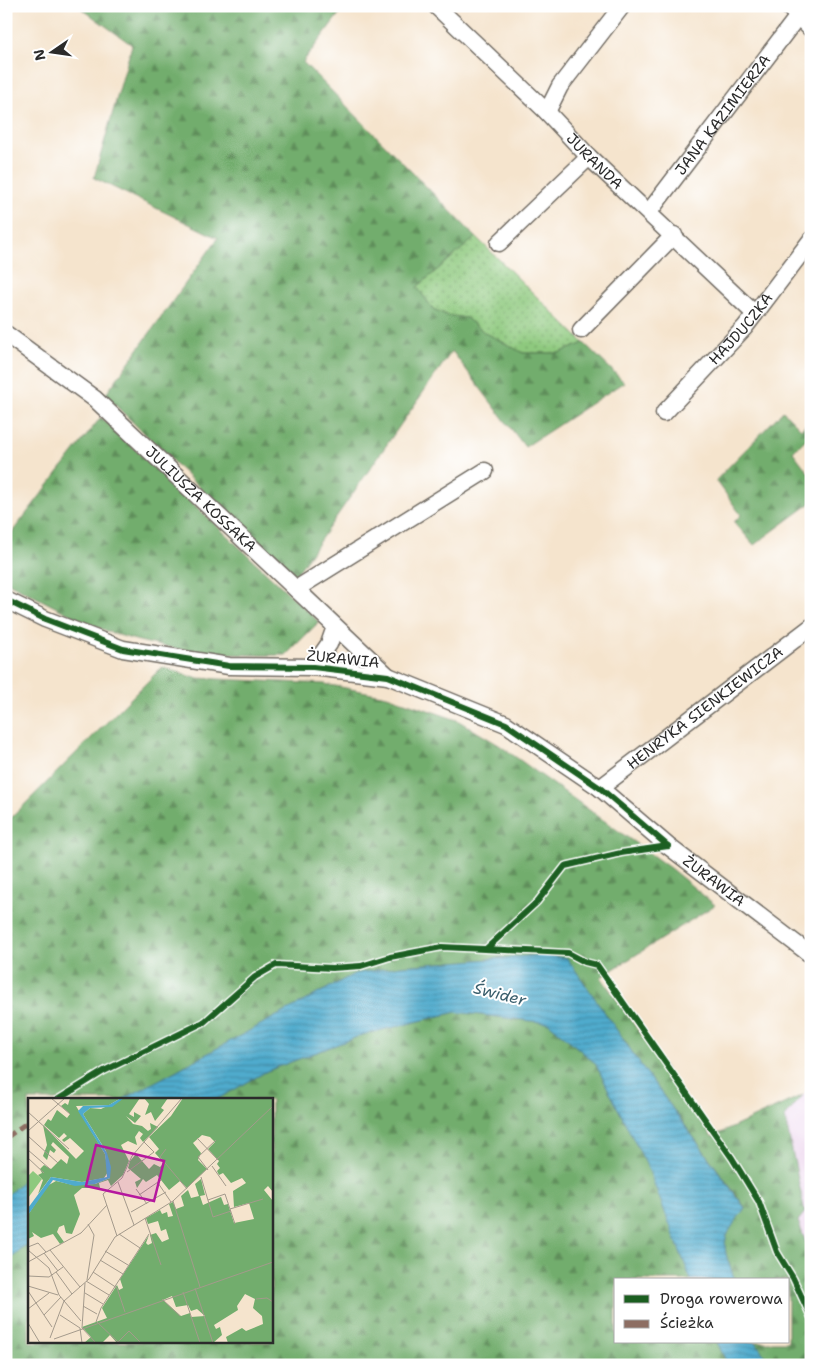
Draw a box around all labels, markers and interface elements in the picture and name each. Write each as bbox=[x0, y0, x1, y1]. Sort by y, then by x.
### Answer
north arrow bbox=[28, 28, 78, 78]
text: N bbox=[29, 47, 49, 62]
street label: JANA KAZIMIERZA bbox=[671, 50, 775, 179]
street label: JURANDA bbox=[562, 129, 627, 194]
street label: HAJDUCZKA bbox=[704, 289, 777, 369]
street label: JULIUSZA KOSSAKA bbox=[141, 442, 261, 557]
street label: HENRYKA SIENKIEWICZA bbox=[623, 642, 787, 774]
street label: ŻURAWIA bbox=[306, 645, 380, 673]
street label: ŻURAWIA bbox=[679, 851, 749, 911]
water label: Świder bbox=[472, 977, 529, 1011]
inset map bbox=[28, 1098, 272, 1344]
legend bbox=[614, 1278, 790, 1344]
text: Droga rowerowa bbox=[660, 1289, 783, 1309]
text: Ścieżka bbox=[660, 1312, 714, 1333]

